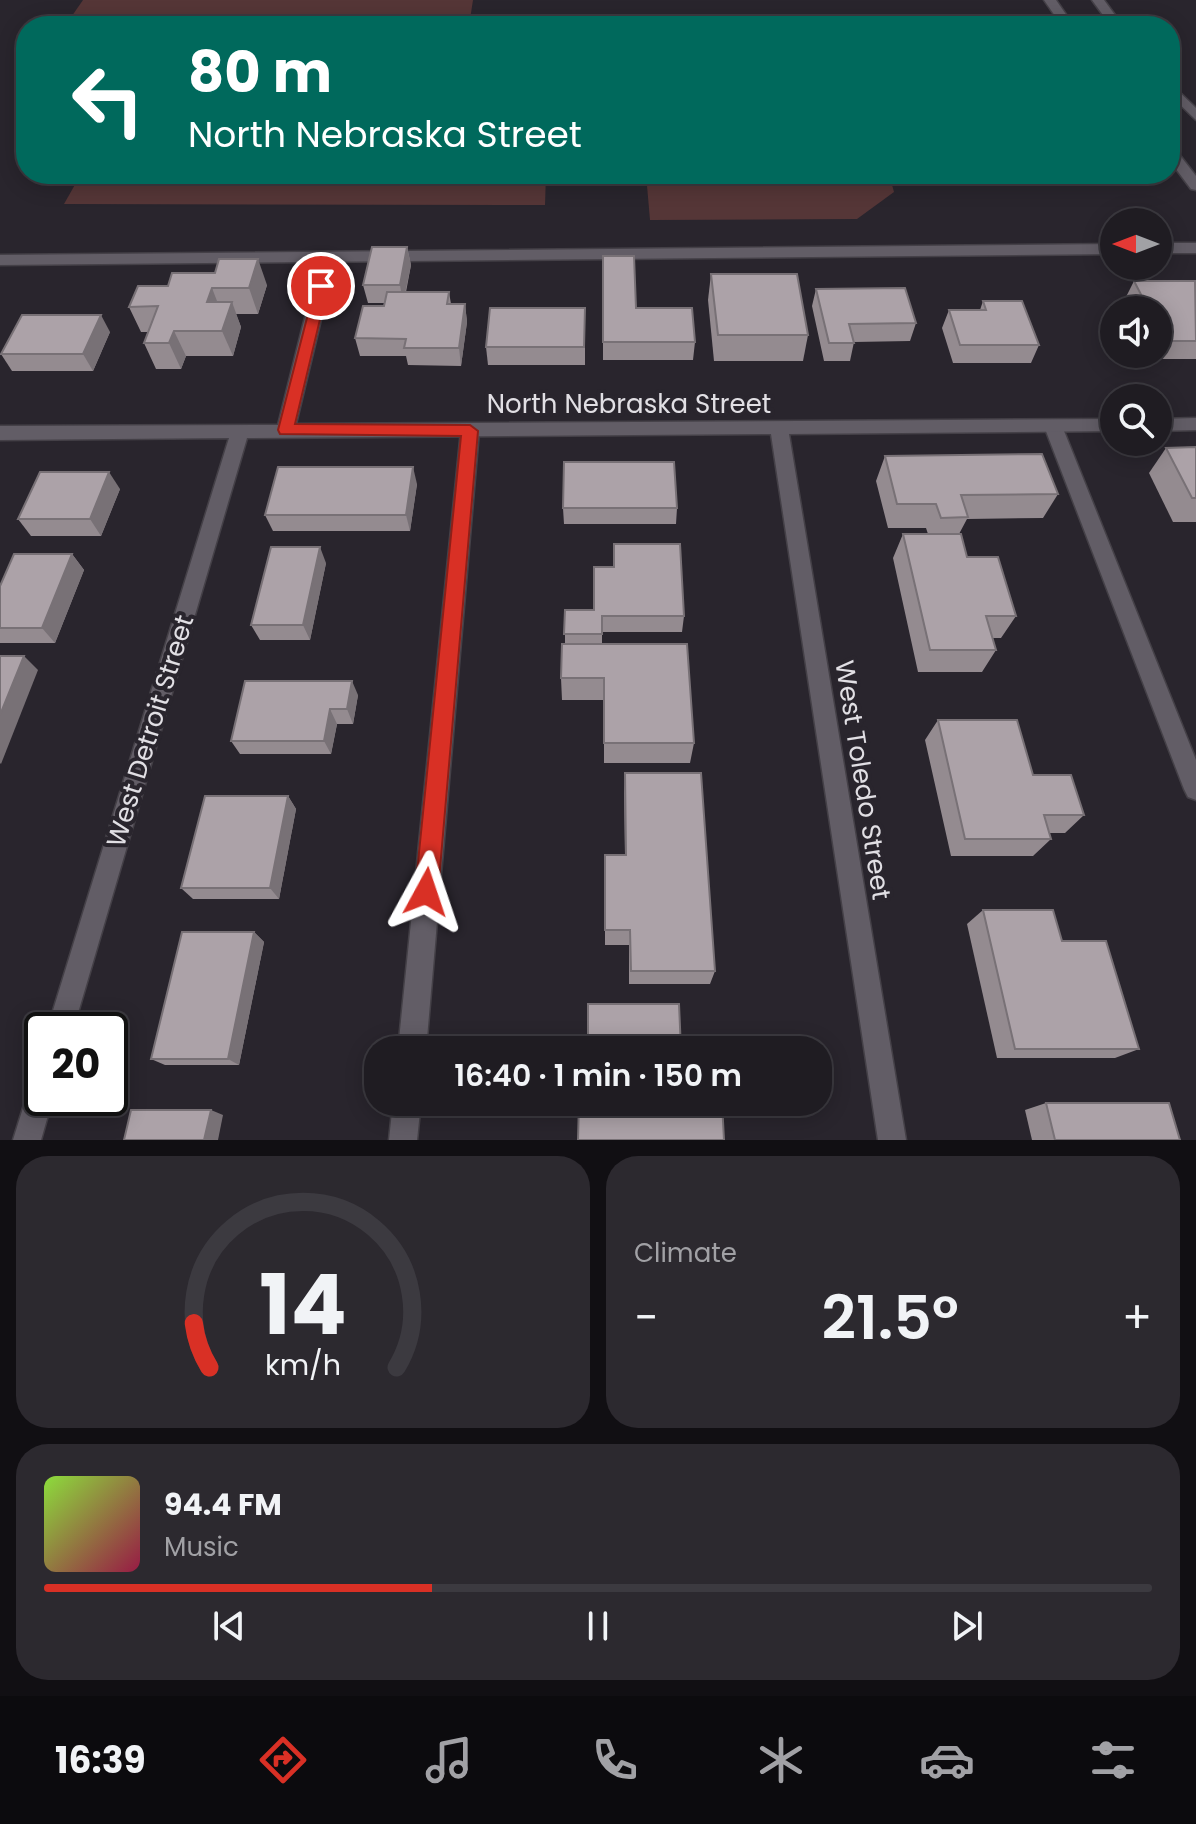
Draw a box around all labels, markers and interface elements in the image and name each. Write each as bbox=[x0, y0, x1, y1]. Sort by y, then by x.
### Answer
text: 80 m bbox=[188, 33, 332, 112]
icon: left bbox=[56, 48, 160, 152]
text: North Nebraska Street bbox=[188, 109, 582, 160]
north arrow bbox=[1100, 208, 1172, 280]
map controls bbox=[1100, 208, 1172, 456]
pin bbox=[287, 252, 355, 320]
icon: arrive bbox=[299, 264, 343, 308]
button: sound bbox=[1100, 296, 1172, 368]
button: search bbox=[1100, 384, 1172, 456]
street label: North Nebraska Street bbox=[487, 386, 771, 422]
street label: West Detroit Street bbox=[98, 611, 202, 851]
street label: West Toledo Street bbox=[826, 658, 900, 902]
position arrow bbox=[384, 850, 468, 934]
speed limit sign: 20 bbox=[24, 1012, 128, 1116]
text: 16:40 · 1 min · 150 m bbox=[454, 1054, 742, 1097]
text: Climate bbox=[634, 1235, 737, 1271]
text: 14 bbox=[259, 1247, 347, 1363]
text: 21.5° bbox=[822, 1276, 959, 1360]
text: − bbox=[634, 1287, 658, 1348]
text: + bbox=[1122, 1287, 1152, 1348]
text: km/h bbox=[265, 1345, 341, 1385]
text: 94.4 FM bbox=[164, 1483, 282, 1526]
text: Music bbox=[164, 1529, 239, 1565]
icon: previous bbox=[207, 1604, 251, 1648]
icon: pause bbox=[576, 1604, 620, 1648]
icon: next bbox=[945, 1604, 989, 1648]
icon: directions bbox=[255, 1732, 311, 1788]
icon: music bbox=[421, 1732, 477, 1788]
icon: phone bbox=[587, 1732, 643, 1788]
icon: climate bbox=[753, 1732, 809, 1788]
icon: car bbox=[919, 1732, 975, 1788]
icon: filters bbox=[1085, 1732, 1141, 1788]
text: 16:39 bbox=[55, 1735, 146, 1786]

